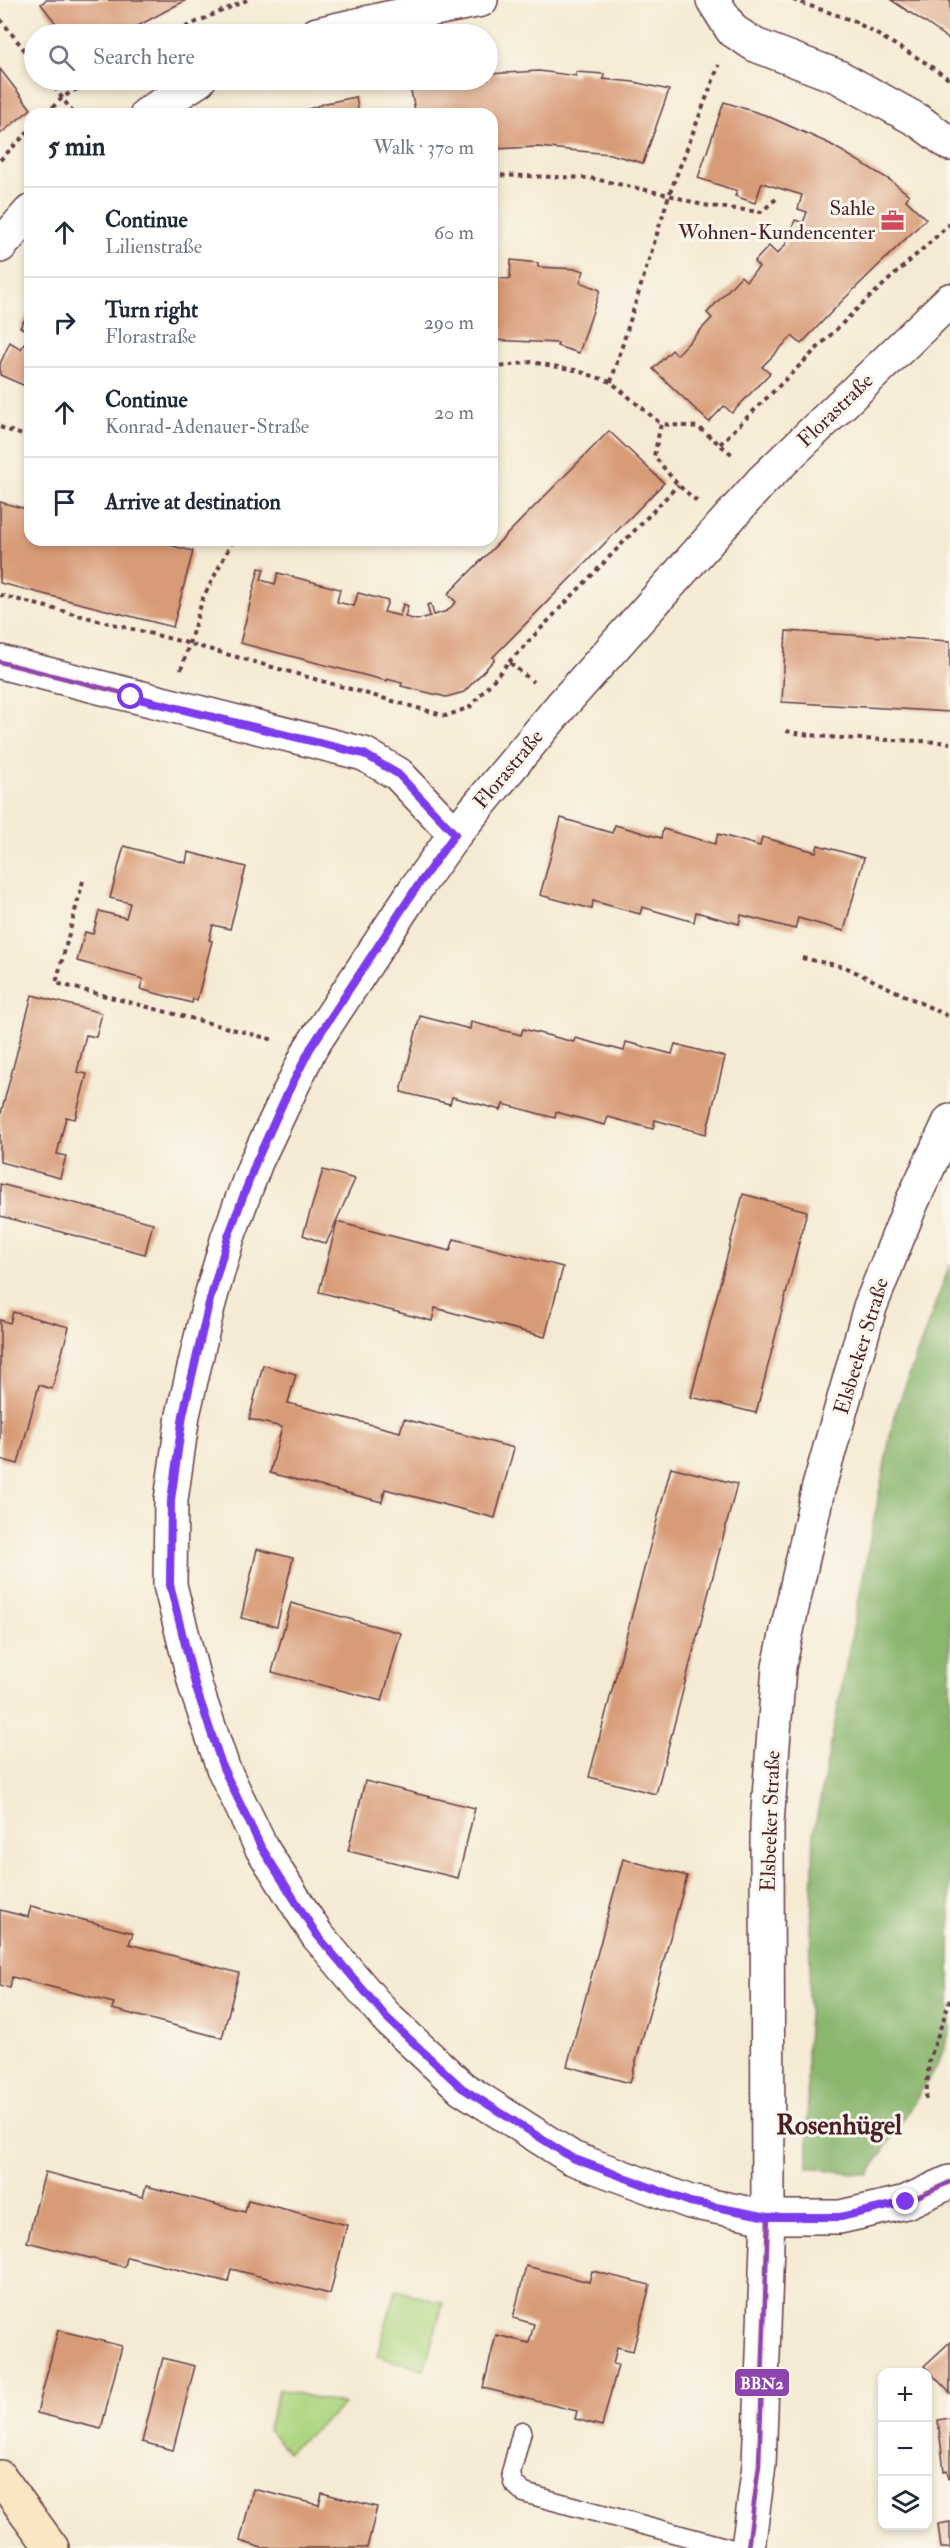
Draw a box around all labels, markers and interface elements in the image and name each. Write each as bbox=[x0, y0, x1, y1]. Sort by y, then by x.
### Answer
search box bbox=[24, 24, 498, 90]
icon: search bbox=[45, 41, 78, 74]
text: Search here bbox=[93, 43, 195, 71]
text: 5 min bbox=[48, 131, 105, 163]
text: Walk · 370 m bbox=[373, 135, 474, 160]
place label: Sahle Wohnen-Kundencenter bbox=[677, 195, 875, 246]
text: Continue bbox=[105, 206, 188, 234]
office icon: Sahle Wohnen-Kundencenter bbox=[880, 207, 906, 233]
icon: ahead bbox=[48, 216, 81, 249]
text: 60 m bbox=[434, 220, 474, 245]
text: Lilienstraße bbox=[105, 234, 202, 259]
text: Turn right bbox=[105, 296, 198, 324]
icon: right bbox=[48, 306, 81, 339]
text: 290 m bbox=[424, 310, 474, 335]
text: Florastraße bbox=[105, 324, 196, 349]
street label: Florastraße bbox=[792, 367, 879, 453]
text: Continue bbox=[105, 386, 188, 414]
icon: ahead bbox=[48, 396, 81, 429]
text: 20 m bbox=[434, 400, 474, 425]
text: Konrad-Adenauer-Straße bbox=[105, 414, 309, 439]
icon: arrive bbox=[48, 486, 81, 519]
text: Arrive at destination bbox=[105, 488, 281, 516]
route start bbox=[117, 683, 143, 709]
street label: Florastraße bbox=[467, 724, 550, 815]
street label: Elsbeeker Straße bbox=[828, 1274, 895, 1418]
street label: Elsbeeker Straße bbox=[755, 1750, 786, 1892]
district label: Rosenhügel bbox=[776, 2109, 903, 2143]
route end bbox=[892, 2188, 918, 2214]
line badge: BBN2 bbox=[734, 2368, 790, 2397]
map controls bbox=[878, 2368, 932, 2530]
button: + bbox=[878, 2368, 932, 2422]
text: BBN2 bbox=[740, 2374, 784, 2394]
button: − bbox=[878, 2422, 932, 2476]
button: layers bbox=[878, 2476, 932, 2530]

